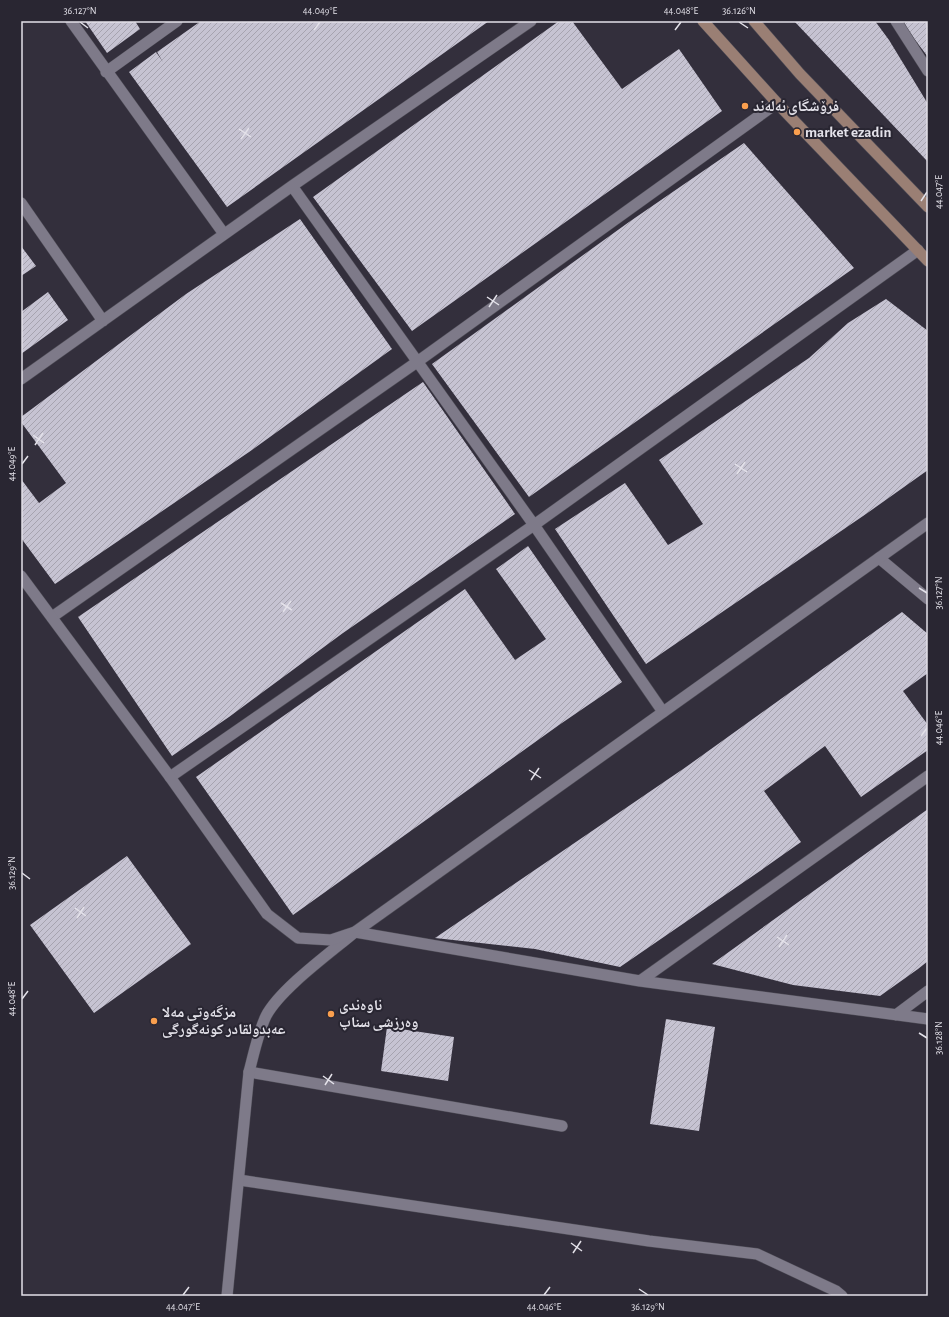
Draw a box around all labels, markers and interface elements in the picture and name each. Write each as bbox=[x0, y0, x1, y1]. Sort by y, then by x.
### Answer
text: 36.127°N bbox=[63, 6, 97, 16]
text: 44.049°E bbox=[303, 6, 337, 16]
text: 44.048°E bbox=[664, 6, 698, 16]
text: 36.126°N bbox=[722, 6, 756, 16]
place label: فرۆشگای ئەلەند bbox=[753, 98, 839, 115]
marker: فرۆشگای ئەلەند bbox=[740, 101, 750, 111]
place label: market ezadin bbox=[805, 125, 891, 140]
marker: market ezadin bbox=[792, 127, 802, 137]
text: 44.047°E bbox=[934, 175, 944, 209]
text: 44.049°E bbox=[7, 447, 17, 481]
text: 36.127°N bbox=[934, 576, 944, 610]
text: 44.046°E bbox=[934, 711, 944, 745]
text: 36.129°N bbox=[7, 856, 17, 890]
text: 44.048°E bbox=[7, 982, 17, 1016]
place label: ناوەندی وەرزشی سناپ bbox=[339, 998, 419, 1031]
place label: مزگەوتی مەلا عەبدولقادر کونەگورگی bbox=[162, 1004, 286, 1038]
marker: ناوەندی وەرزشی سناپ bbox=[326, 1009, 336, 1019]
marker: مزگەوتی مەلا عەبدولقادر کونەگورگی bbox=[149, 1016, 159, 1026]
text: 36.128°N bbox=[934, 1021, 944, 1055]
text: 44.047°E bbox=[166, 1302, 200, 1312]
text: 44.046°E bbox=[527, 1302, 561, 1312]
text: 36.129°N bbox=[631, 1302, 665, 1312]

